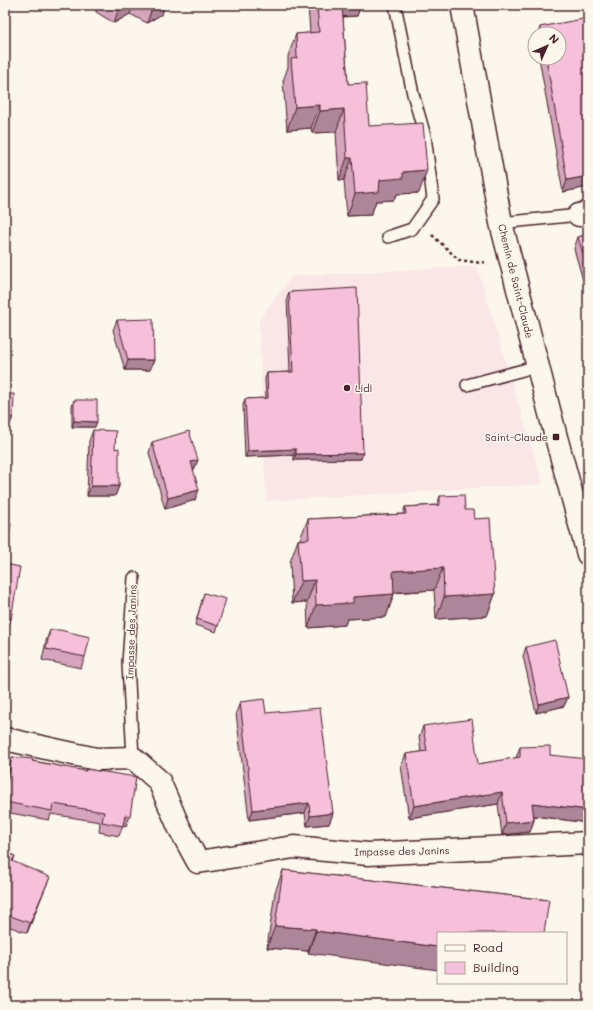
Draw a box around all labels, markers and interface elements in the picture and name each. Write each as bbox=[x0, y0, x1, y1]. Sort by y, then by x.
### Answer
north arrow bbox=[527, 26, 567, 66]
text: N bbox=[546, 30, 563, 47]
street label: Chemin de Saint-Claude bbox=[495, 222, 537, 340]
place label: Lidl bbox=[355, 381, 372, 395]
marker: Lidl bbox=[342, 383, 352, 393]
place label: Saint-Claude bbox=[485, 430, 548, 444]
marker: Saint-Claude bbox=[551, 432, 561, 442]
street label: Impasse des Janins bbox=[122, 584, 140, 680]
street label: Impasse des Janins bbox=[354, 843, 450, 859]
legend bbox=[437, 932, 567, 984]
text: Road bbox=[473, 939, 503, 955]
text: Building bbox=[473, 959, 519, 975]

